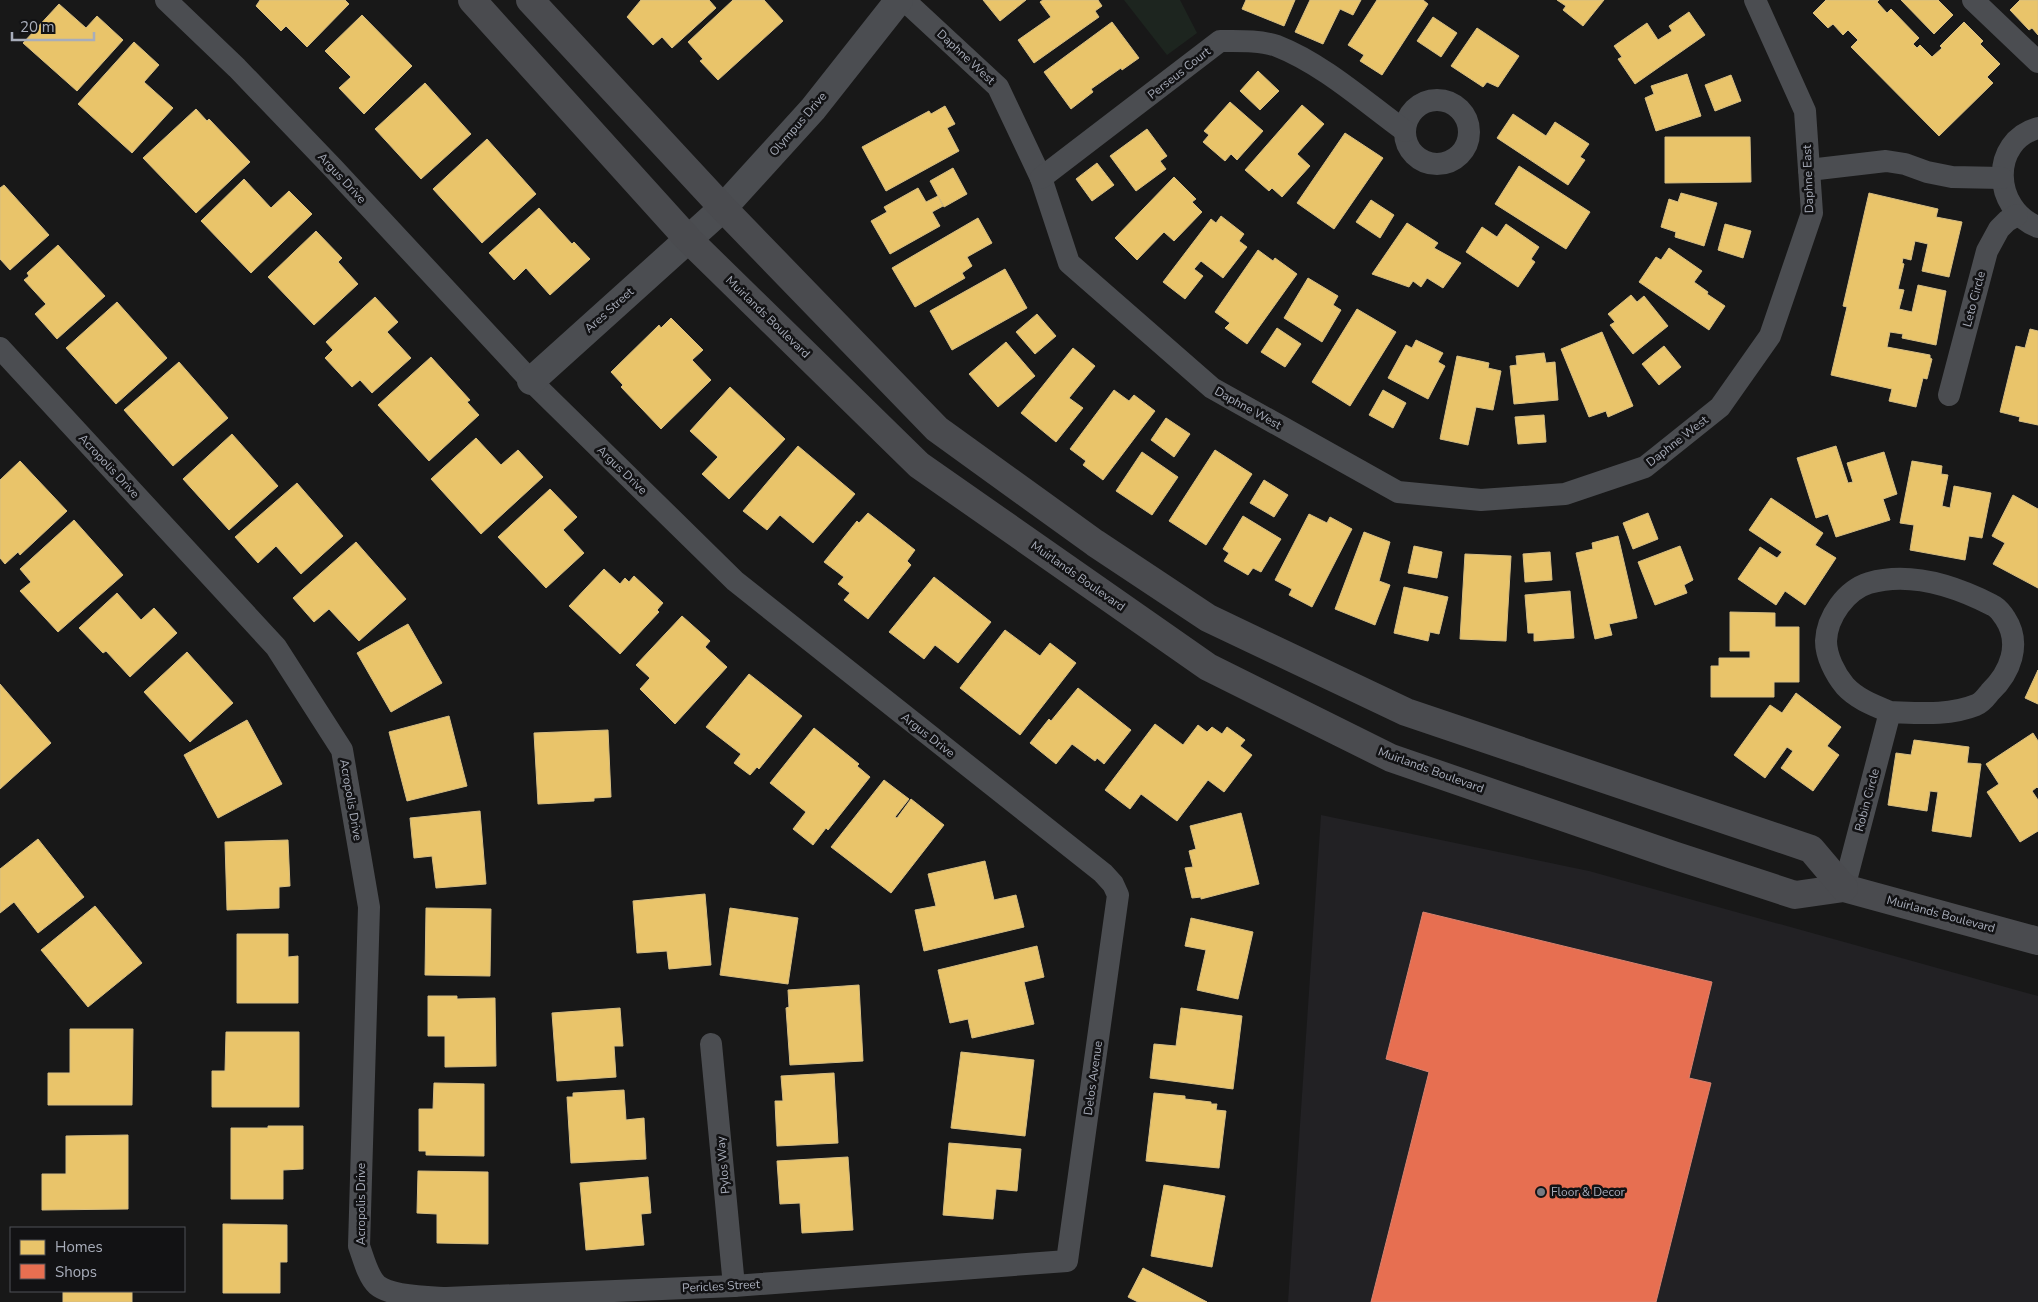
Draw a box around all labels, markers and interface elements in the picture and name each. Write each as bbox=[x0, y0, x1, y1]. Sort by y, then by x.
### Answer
scale bar bbox=[12, 10, 95, 42]
text: 20 m bbox=[20, 17, 55, 37]
street label: Daphne West bbox=[933, 26, 999, 89]
street label: Perseus Court bbox=[1144, 43, 1214, 103]
street label: Olympus Drive bbox=[766, 89, 830, 159]
street label: Daphne East bbox=[1799, 144, 1817, 214]
street label: Argus Drive bbox=[314, 149, 370, 207]
street label: Leto Circle bbox=[1959, 269, 1989, 329]
street label: Muirlands Boulevard bbox=[722, 272, 814, 362]
street label: Ares Street bbox=[581, 283, 638, 336]
street label: Daphne West bbox=[1212, 383, 1285, 433]
street label: Daphne West bbox=[1643, 411, 1712, 470]
street label: Acropolis Drive bbox=[75, 430, 143, 502]
street label: Argus Drive bbox=[593, 442, 651, 498]
street label: Muirlands Boulevard bbox=[1028, 537, 1128, 615]
street label: Argus Drive bbox=[898, 709, 958, 761]
street label: Muirlands Boulevard bbox=[1376, 743, 1486, 797]
street label: Acropolis Drive bbox=[336, 758, 366, 842]
street label: Robin Circle bbox=[1851, 767, 1883, 833]
street label: Muirlands Boulevard bbox=[1885, 892, 1997, 936]
street label: Delos Avenue bbox=[1080, 1040, 1106, 1116]
street label: Pylos Way bbox=[712, 1135, 733, 1194]
street label: Acropolis Drive bbox=[353, 1163, 369, 1245]
place label: Floor & Decor bbox=[1551, 1184, 1626, 1200]
marker: Floor & Decor bbox=[1535, 1186, 1547, 1198]
legend bbox=[10, 1227, 185, 1292]
text: Homes bbox=[55, 1237, 103, 1257]
text: Shops bbox=[55, 1262, 97, 1282]
street label: Pericles Street bbox=[682, 1276, 761, 1296]

